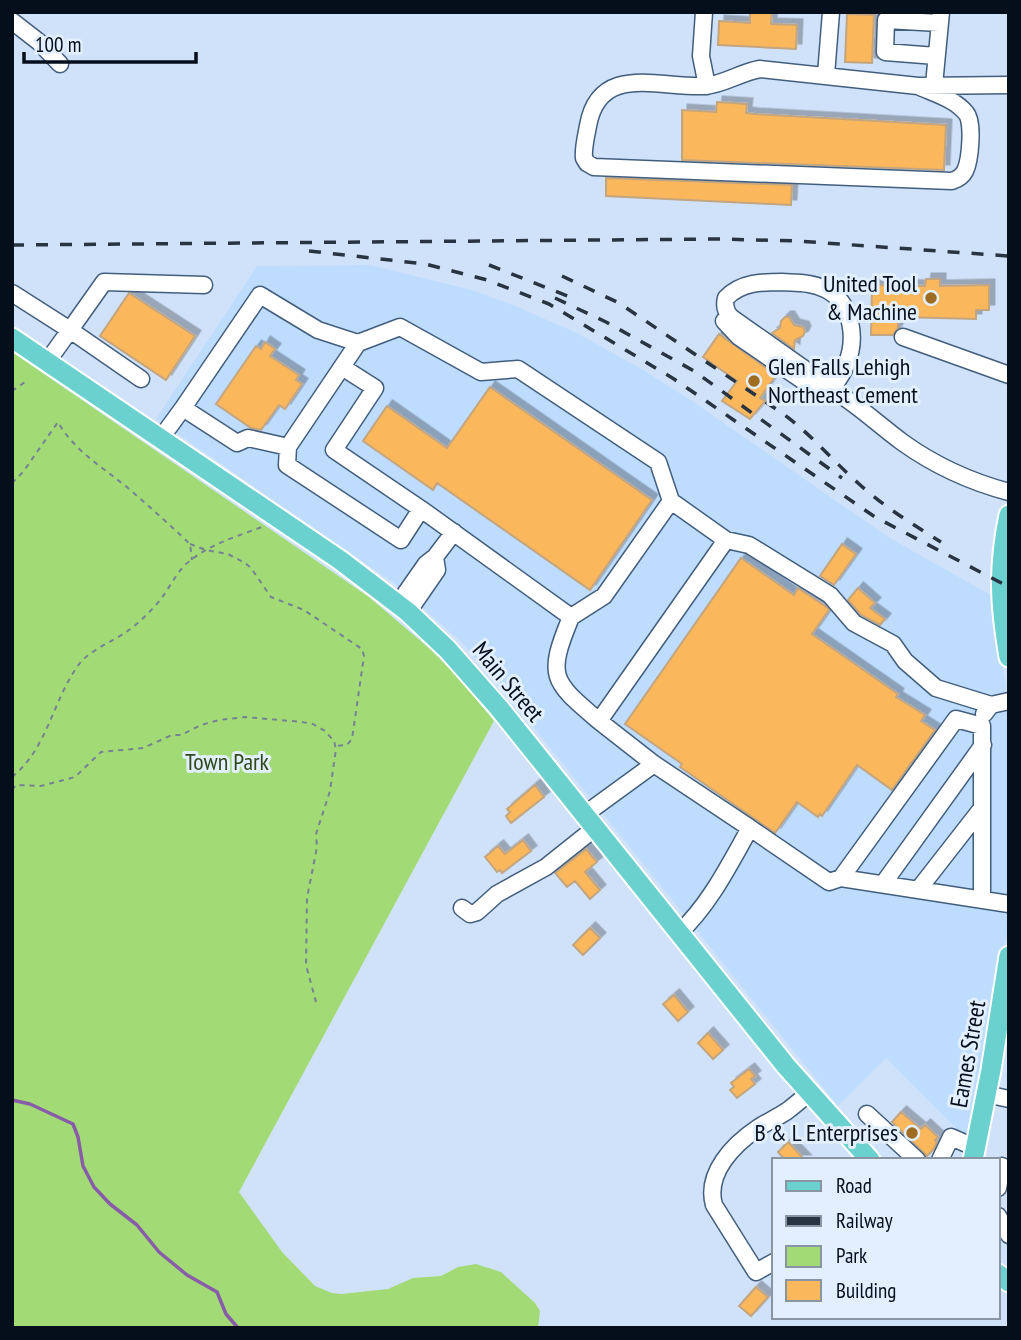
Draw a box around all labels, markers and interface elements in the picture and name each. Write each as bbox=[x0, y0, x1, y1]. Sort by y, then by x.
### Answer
scale bar bbox=[24, 21, 196, 65]
text: 100 m bbox=[35, 31, 81, 58]
place label: United Tool & Machine bbox=[823, 268, 917, 327]
marker: United Tool & Machine bbox=[923, 290, 939, 306]
place label: Glen Falls Lehigh Northeast Cement bbox=[768, 351, 918, 410]
marker: Glen Falls Lehigh Northeast Cement bbox=[746, 373, 762, 389]
street label: Main Street bbox=[466, 635, 551, 728]
park label: Town Park bbox=[185, 746, 270, 777]
street label: Eames Street bbox=[943, 997, 992, 1110]
place label: B & L Enterprises bbox=[754, 1117, 898, 1148]
marker: B & L Enterprises bbox=[904, 1125, 920, 1141]
legend bbox=[772, 1158, 1000, 1319]
text: Road bbox=[836, 1172, 872, 1199]
text: Railway bbox=[836, 1207, 893, 1234]
text: Park bbox=[836, 1242, 867, 1269]
text: Building bbox=[836, 1277, 896, 1304]

